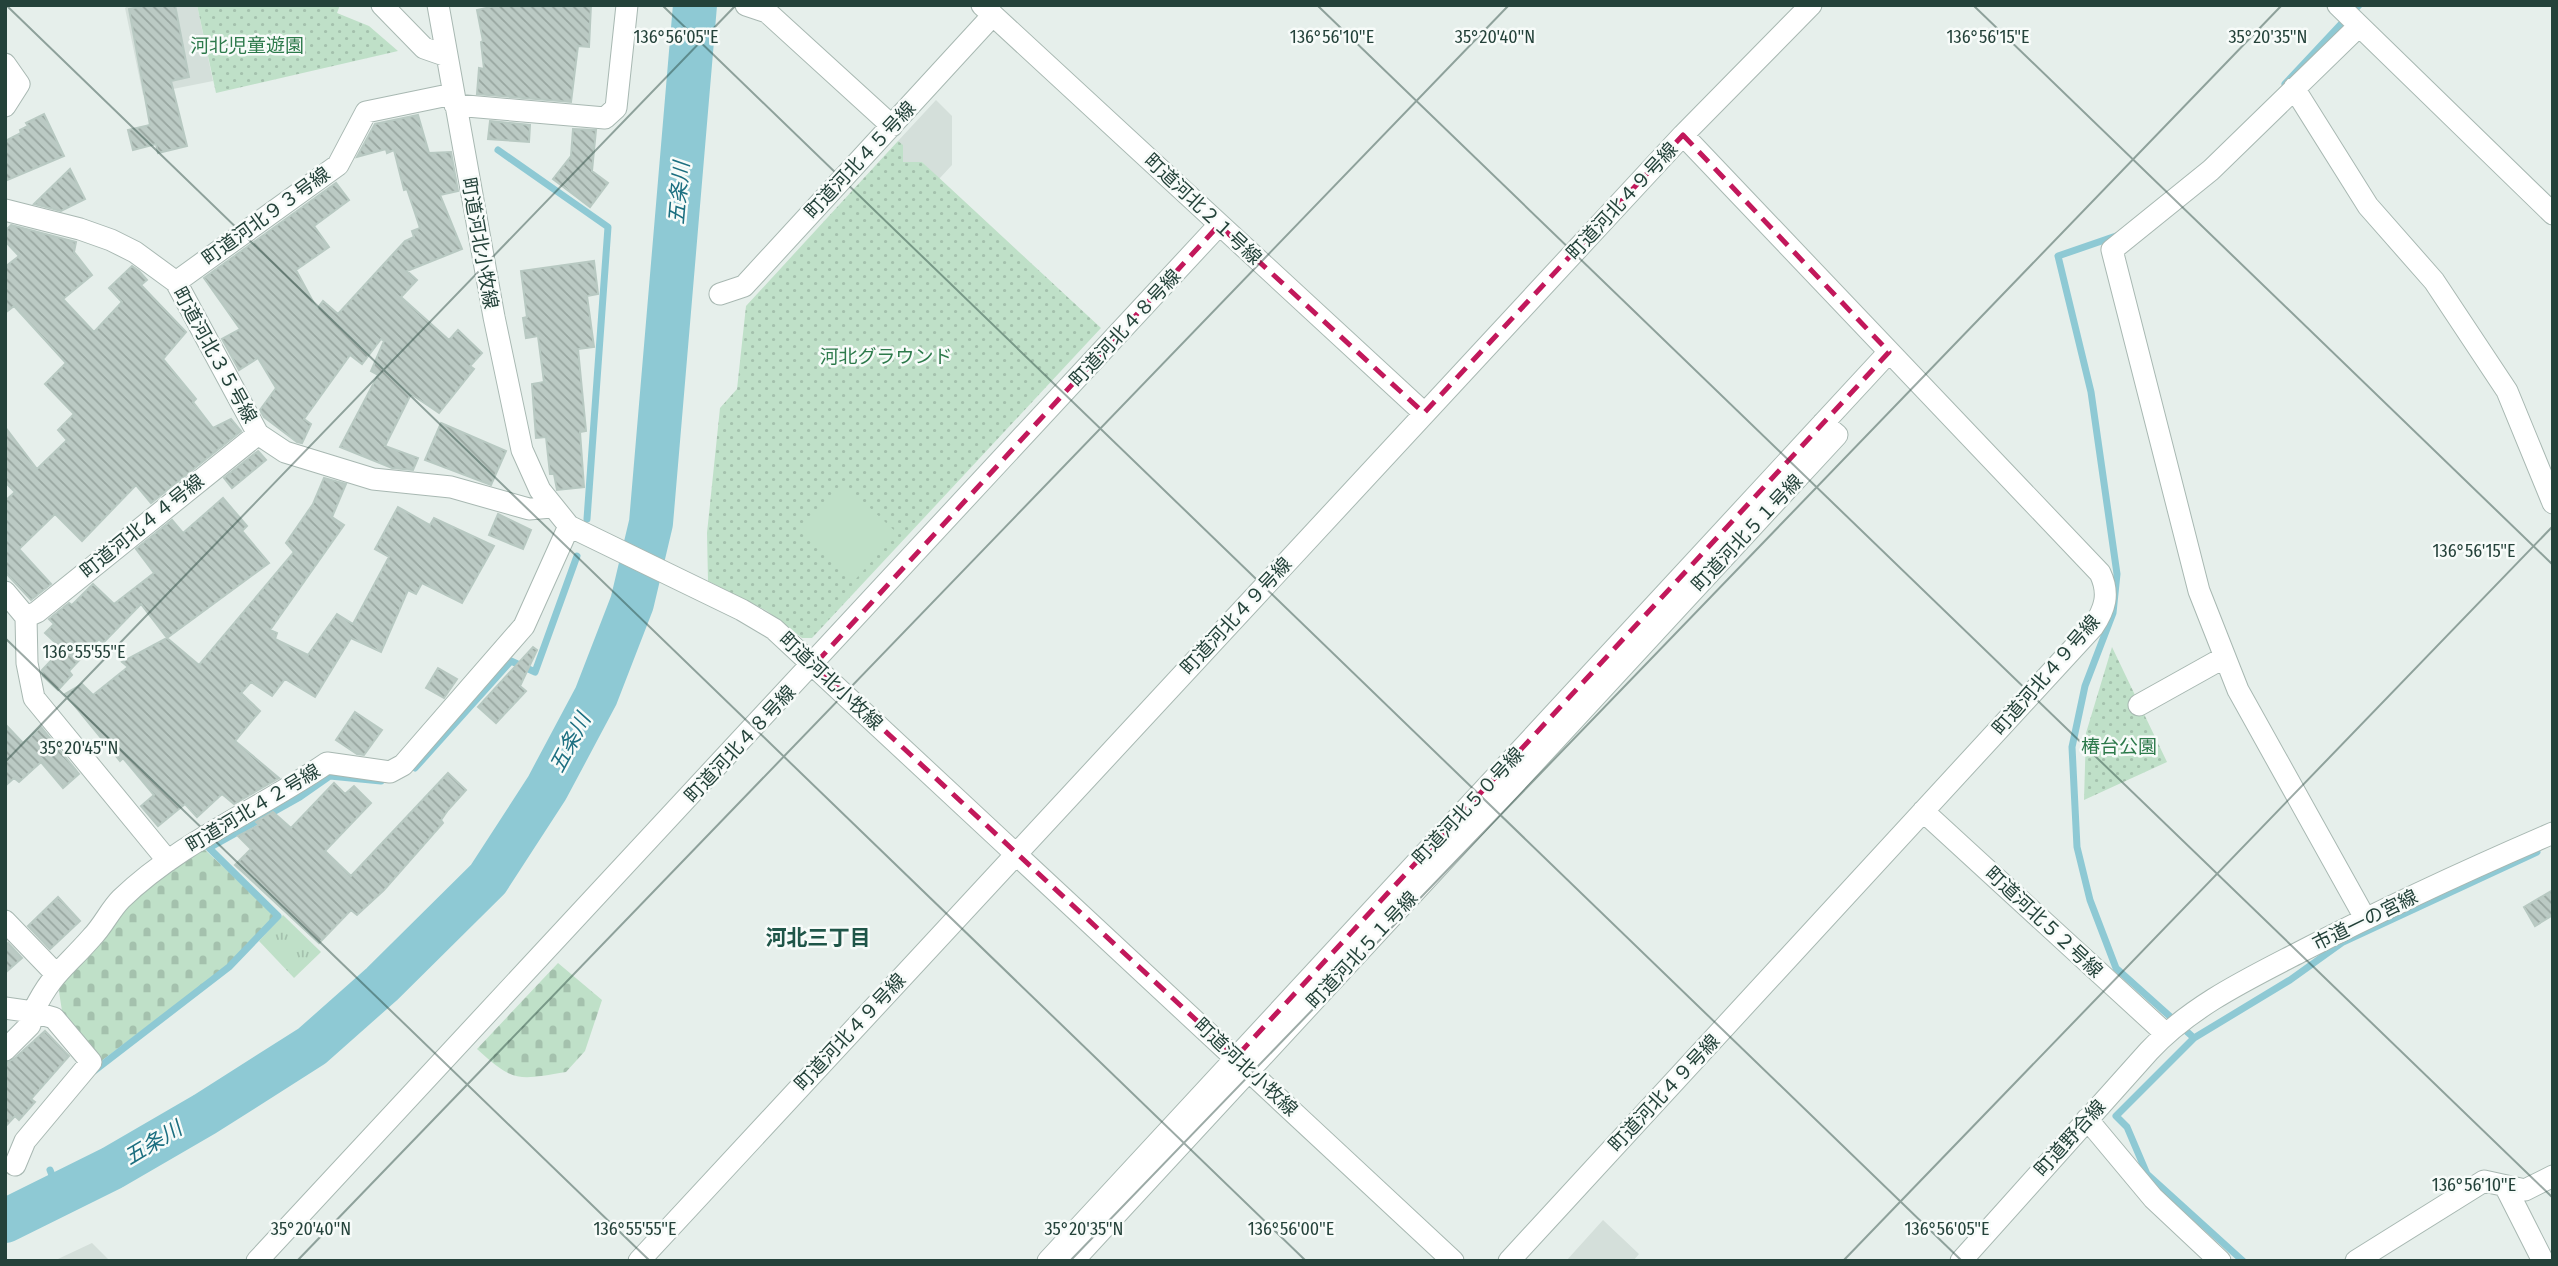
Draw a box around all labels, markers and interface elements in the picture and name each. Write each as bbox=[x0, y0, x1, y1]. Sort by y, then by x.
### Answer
text: 136°56'05"E bbox=[634, 26, 718, 48]
text: 136°56'10"E bbox=[1290, 26, 1374, 48]
text: 35°20'40"N bbox=[1455, 26, 1535, 48]
text: 136°56'15"E bbox=[1947, 26, 2029, 48]
text: 35°20'35"N bbox=[2229, 26, 2307, 48]
park label: 河北児童遊園 bbox=[190, 34, 304, 57]
street label: 町道河北４５号線 bbox=[800, 97, 920, 223]
street label: 町道河北４９号線 bbox=[1562, 138, 1682, 264]
street label: 町道河北２１号線 bbox=[1140, 149, 1266, 269]
water label: 五条川 bbox=[663, 158, 695, 226]
street label: 町道河北９３号線 bbox=[198, 162, 334, 270]
street label: 町道河北小牧線 bbox=[457, 176, 503, 310]
street label: 町道河北４８号線 bbox=[1065, 265, 1185, 391]
street label: 町道河北３５号線 bbox=[168, 283, 262, 427]
park label: 河北グラウンド bbox=[819, 345, 953, 368]
street label: 町道河北４４号線 bbox=[76, 469, 208, 583]
street label: 町道河北５１号線 bbox=[1687, 470, 1807, 596]
text: 136°56'15"E bbox=[2433, 540, 2515, 562]
street label: 町道河北４９号線 bbox=[1176, 553, 1296, 679]
street label: 町道河北４９号線 bbox=[1987, 610, 2105, 740]
street label: 町道河北小牧線 bbox=[775, 627, 887, 735]
text: 136°55'55"E bbox=[43, 641, 126, 663]
street label: 町道河北４８号線 bbox=[680, 681, 800, 807]
water label: 五条川 bbox=[544, 707, 597, 777]
park label: 椿台公園 bbox=[2081, 735, 2157, 758]
text: 35°20'45"N bbox=[40, 737, 118, 759]
street label: 町道河北５０号線 bbox=[1408, 743, 1528, 869]
street label: 町道河北４２号線 bbox=[182, 759, 324, 857]
street label: 町道河北５２号線 bbox=[1981, 862, 2107, 982]
street label: 市道一の宮線 bbox=[2309, 885, 2421, 955]
street label: 町道河北５１号線 bbox=[1302, 887, 1422, 1013]
district label: 河北三丁目 bbox=[766, 925, 871, 951]
street label: 町道河北４９号線 bbox=[790, 969, 910, 1095]
street label: 町道河北小牧線 bbox=[1190, 1013, 1302, 1121]
street label: 町道河北４９号線 bbox=[1604, 1030, 1724, 1156]
street label: 町道野合線 bbox=[2030, 1095, 2110, 1181]
water label: 五条川 bbox=[119, 1115, 188, 1170]
text: 136°56'10"E bbox=[2432, 1174, 2516, 1196]
text: 35°20'40"N bbox=[271, 1218, 351, 1240]
text: 136°55'55"E bbox=[594, 1218, 677, 1240]
text: 35°20'35"N bbox=[1045, 1218, 1123, 1240]
text: 136°56'00"E bbox=[1248, 1218, 1334, 1240]
text: 136°56'05"E bbox=[1905, 1218, 1989, 1240]

